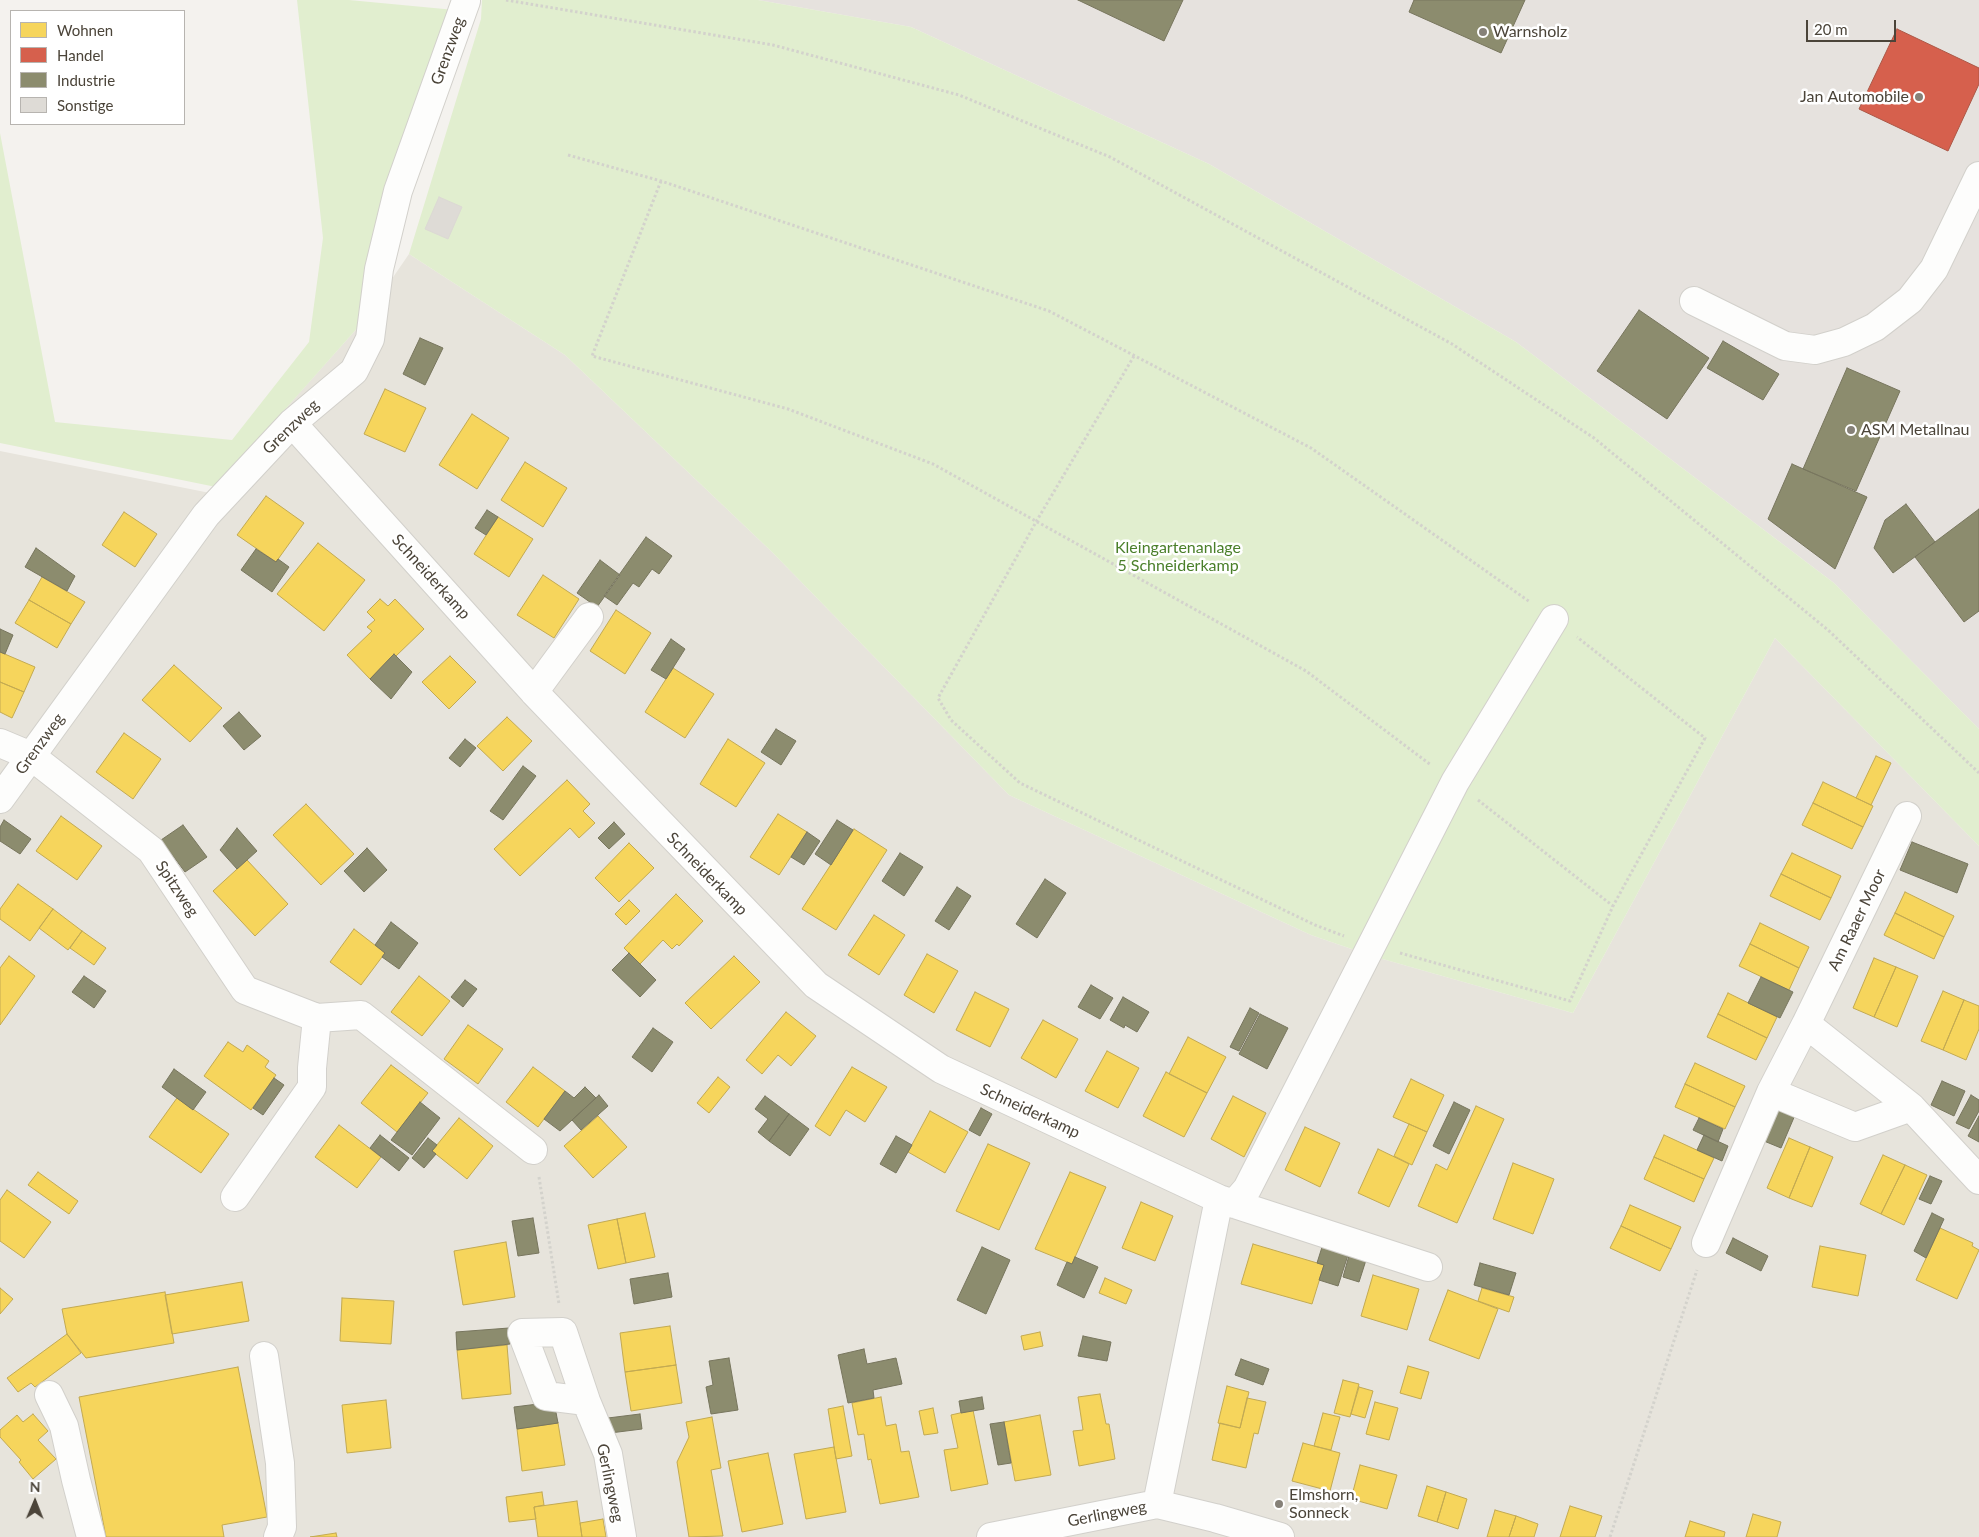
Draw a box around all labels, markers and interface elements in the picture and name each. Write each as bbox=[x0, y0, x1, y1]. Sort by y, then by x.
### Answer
legend bbox=[10, 10, 185, 125]
scale bar bbox=[1809, 10, 1899, 42]
street label: Grenzweg bbox=[427, 14, 469, 88]
text: 20 m bbox=[1814, 20, 1848, 38]
text: Wohnen bbox=[57, 21, 113, 39]
place label: Warnsholz bbox=[1493, 22, 1567, 42]
marker: Warnsholz bbox=[1477, 26, 1489, 38]
text: Handel bbox=[57, 46, 104, 64]
text: Industrie bbox=[57, 71, 115, 89]
place label: Jan Automobile bbox=[1800, 87, 1909, 107]
marker: Jan Automobile bbox=[1913, 91, 1925, 103]
text: Sonstige bbox=[57, 96, 113, 114]
street label: Grenzweg bbox=[259, 395, 323, 459]
place label: ASM Metallnau bbox=[1861, 420, 1970, 440]
marker: ASM Metallnau bbox=[1845, 424, 1857, 436]
street label: Schneiderkamp bbox=[388, 531, 474, 623]
park label: Kleingartenanlage 5 Schneiderkamp bbox=[1115, 538, 1241, 576]
street label: Grenzweg bbox=[11, 710, 69, 778]
street label: Schneiderkamp bbox=[663, 829, 751, 919]
street label: Spitzweg bbox=[151, 857, 203, 921]
street label: Am Raaer Moor bbox=[1824, 866, 1890, 974]
street label: Schneiderkamp bbox=[977, 1080, 1083, 1142]
street label: Gerlingweg bbox=[592, 1442, 628, 1524]
north arrow bbox=[10, 1477, 60, 1527]
text: N bbox=[30, 1478, 41, 1495]
place label: Elmshorn, Sonneck bbox=[1289, 1485, 1358, 1523]
street label: Gerlingweg bbox=[1066, 1497, 1148, 1531]
marker: Elmshorn, Sonneck bbox=[1273, 1498, 1285, 1510]

